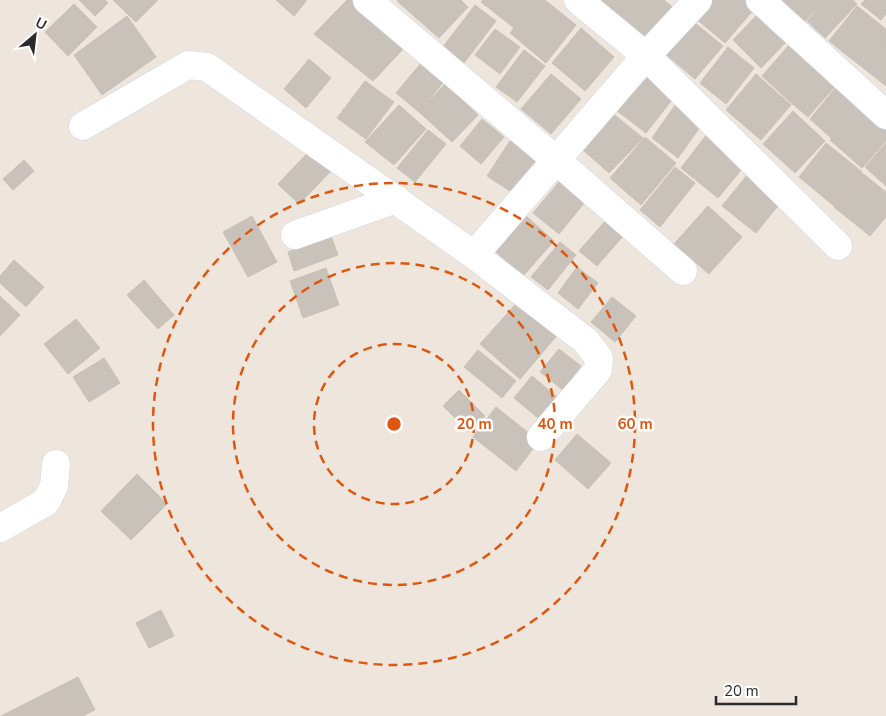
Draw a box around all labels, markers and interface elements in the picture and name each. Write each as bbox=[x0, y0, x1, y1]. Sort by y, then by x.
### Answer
north arrow bbox=[10, 10, 60, 60]
text: U bbox=[32, 13, 50, 35]
text: 20 m bbox=[456, 414, 492, 434]
text: 40 m bbox=[537, 414, 573, 434]
text: 60 m bbox=[617, 414, 653, 434]
centre of rings bbox=[385, 415, 403, 433]
scale bar bbox=[716, 674, 796, 706]
text: 20 m bbox=[724, 681, 759, 701]

